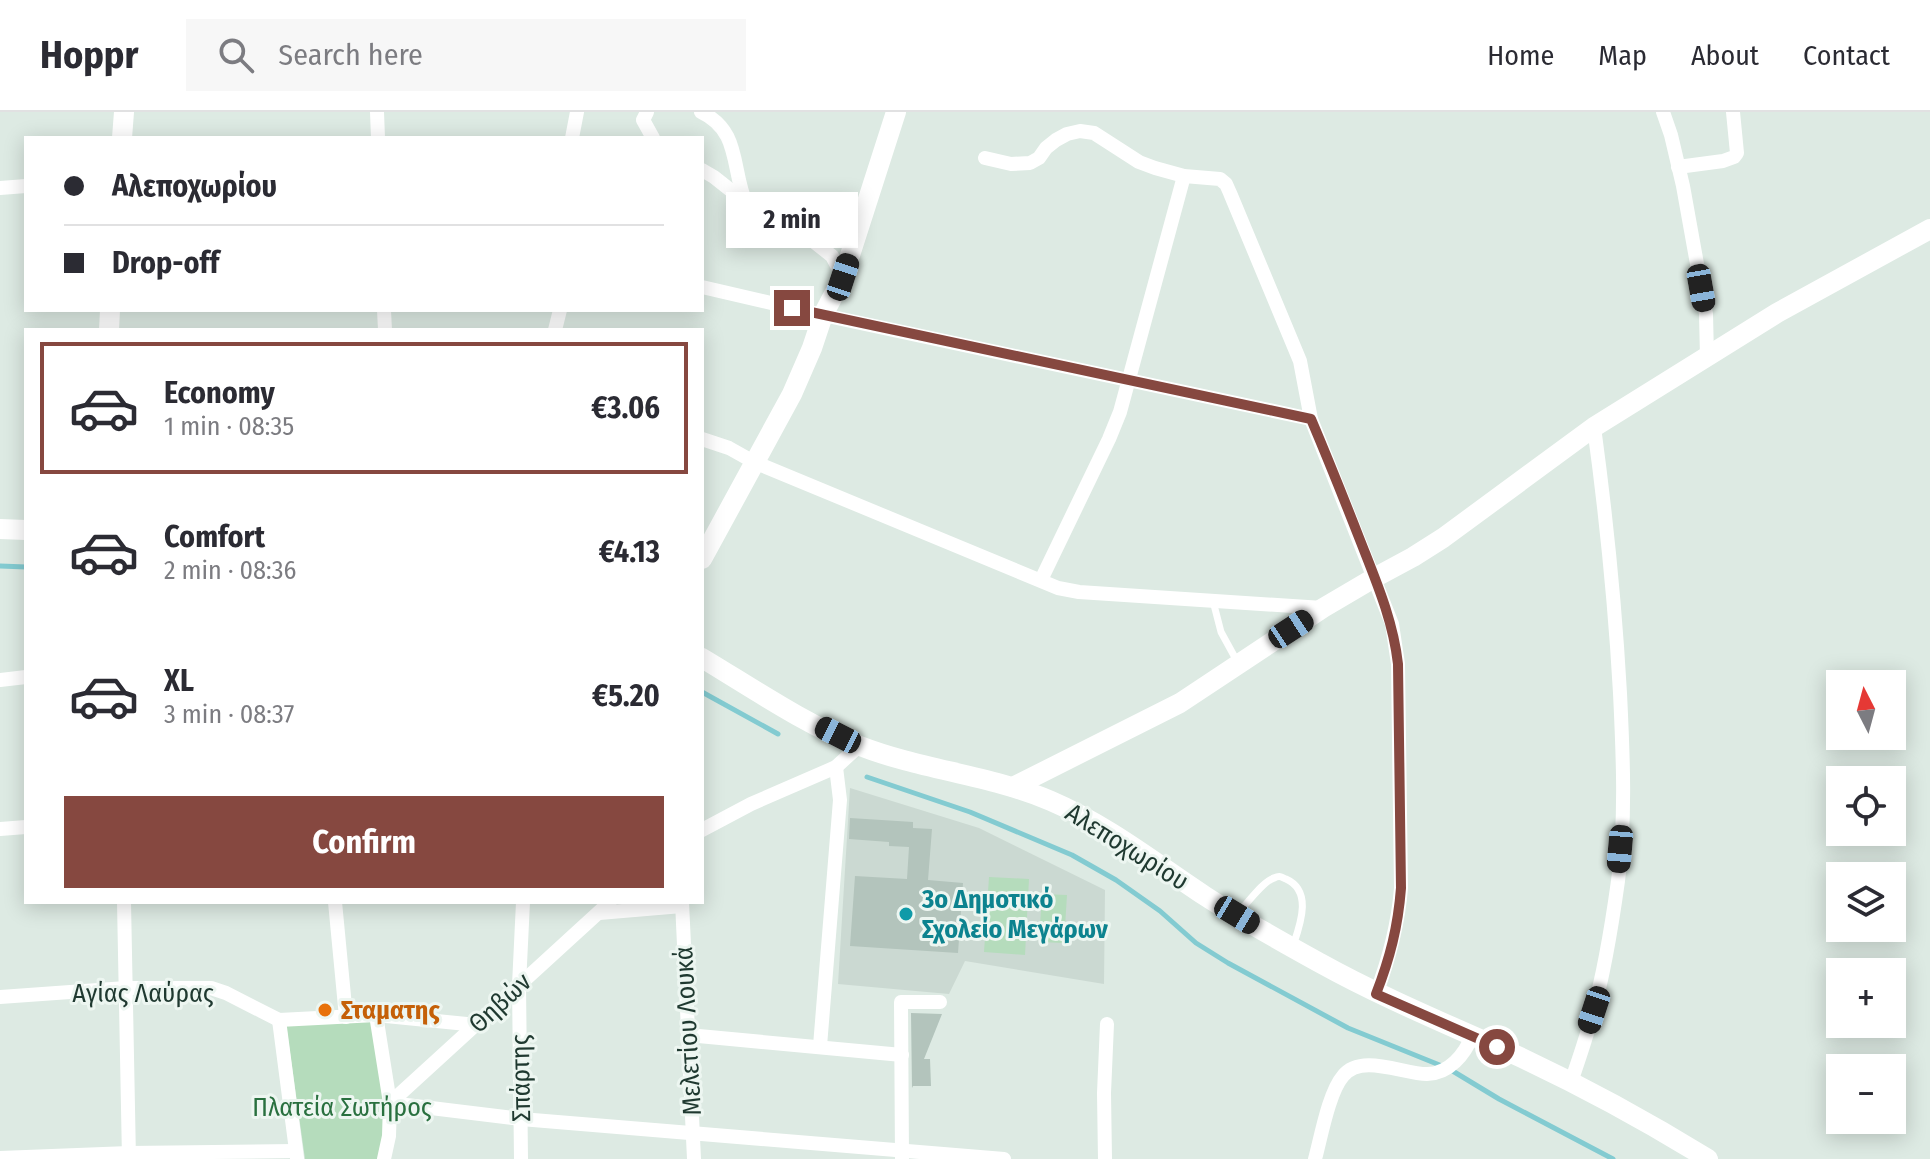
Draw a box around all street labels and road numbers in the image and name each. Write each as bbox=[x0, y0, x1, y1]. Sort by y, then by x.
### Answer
street label: Αλεποχωρίου bbox=[1060, 797, 1194, 897]
street label: Μελετίου Λουκά bbox=[668, 946, 708, 1116]
street label: Θηβών bbox=[463, 966, 538, 1039]
street label: Αγίας Λαύρας bbox=[72, 978, 214, 1009]
street label: Σπάρτης bbox=[505, 1034, 537, 1122]

